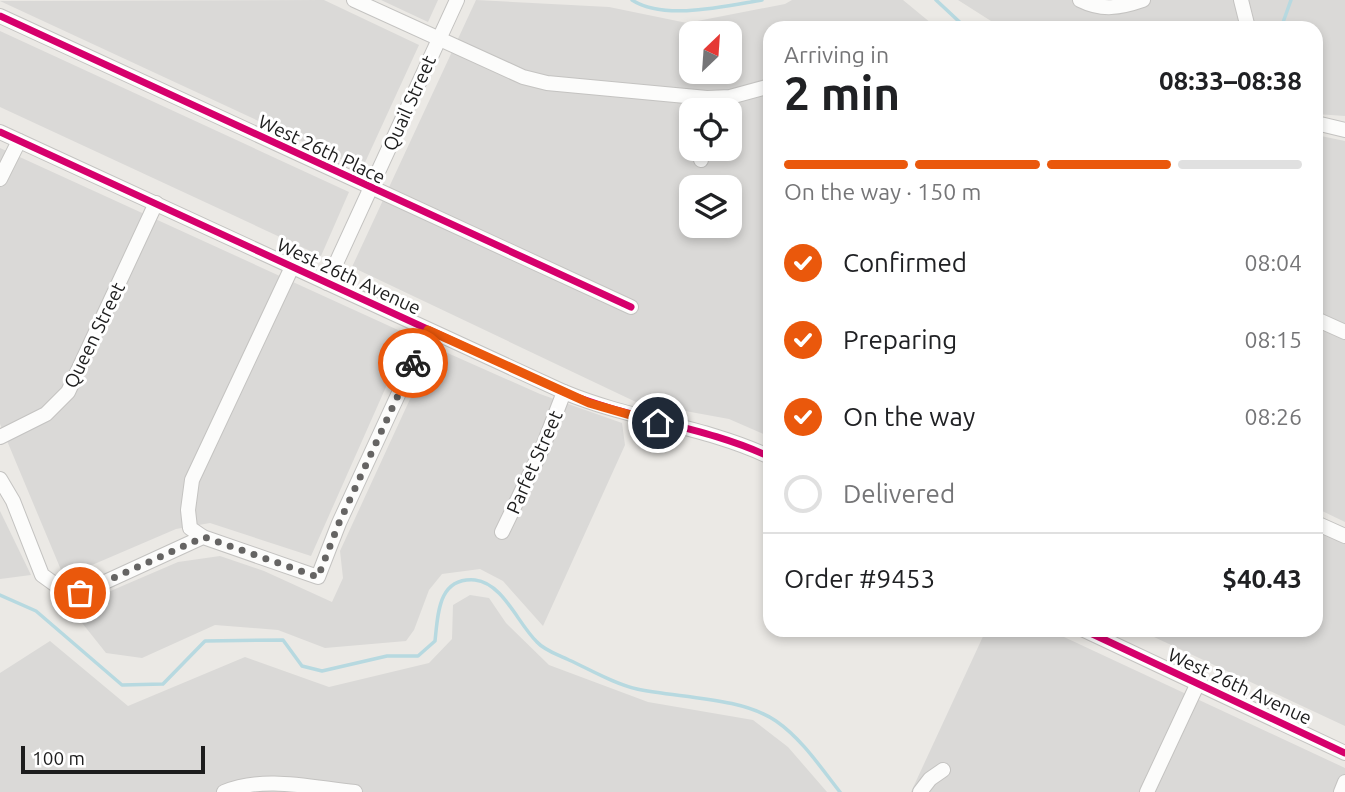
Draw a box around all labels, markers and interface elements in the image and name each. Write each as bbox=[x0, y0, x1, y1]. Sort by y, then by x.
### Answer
north arrow bbox=[679, 21, 742, 84]
map controls bbox=[679, 21, 742, 238]
text: Arriving in bbox=[784, 42, 889, 67]
street label: Quail Street bbox=[378, 51, 440, 154]
text: 08:33–08:38 bbox=[1159, 66, 1302, 95]
text: 2 min bbox=[784, 67, 900, 119]
button: locate bbox=[679, 98, 742, 161]
street label: West 26th Place bbox=[255, 110, 389, 188]
button: layers bbox=[679, 175, 742, 238]
text: On the way · 150 m bbox=[784, 179, 981, 204]
street label: West 26th Avenue bbox=[274, 233, 424, 319]
icon: check bbox=[784, 244, 822, 282]
text: Confirmed bbox=[843, 248, 967, 277]
text: 08:04 bbox=[1244, 250, 1302, 275]
street label: Queen Street bbox=[59, 278, 129, 391]
icon: check bbox=[784, 321, 822, 359]
text: Preparing bbox=[843, 325, 957, 354]
text: 08:15 bbox=[1244, 327, 1302, 352]
courier bbox=[378, 328, 448, 398]
icon: bike bbox=[394, 344, 432, 382]
pin bbox=[628, 393, 688, 453]
icon: check bbox=[784, 398, 822, 436]
text: On the way bbox=[843, 402, 975, 431]
icon: home bbox=[639, 404, 677, 442]
text: 08:26 bbox=[1244, 404, 1302, 429]
street label: Parfet Street bbox=[501, 406, 567, 517]
text: Delivered bbox=[843, 479, 955, 508]
pin bbox=[50, 563, 110, 623]
text: Order #9453 bbox=[784, 564, 935, 593]
text: $40.43 bbox=[1222, 564, 1302, 593]
icon: bag bbox=[61, 574, 99, 612]
street label: West 26th Avenue bbox=[1165, 643, 1315, 729]
scale bar bbox=[21, 743, 205, 775]
text: 100 m bbox=[32, 747, 85, 769]

